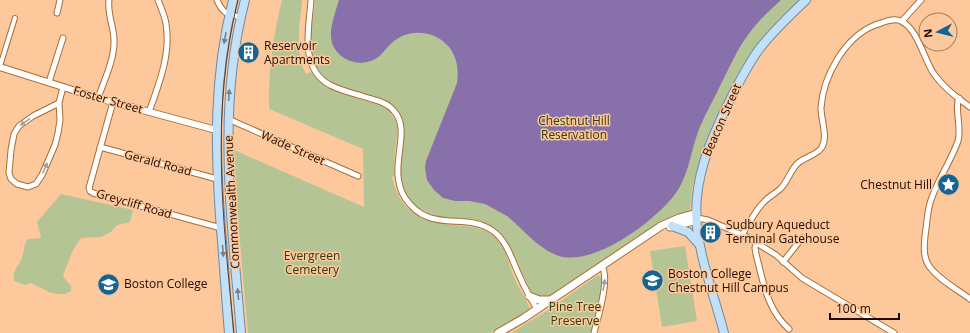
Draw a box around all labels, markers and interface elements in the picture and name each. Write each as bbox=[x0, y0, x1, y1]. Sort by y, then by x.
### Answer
north arrow bbox=[918, 12, 958, 52]
text: N bbox=[920, 28, 936, 39]
one-way arrow bbox=[222, 32, 228, 44]
place label: Reservoir Apartments bbox=[264, 37, 330, 68]
building icon: Reservoir Apartments bbox=[236, 40, 262, 66]
street label: Foster Street bbox=[71, 81, 145, 118]
street label: Beacon Street bbox=[698, 81, 745, 159]
one-way arrow bbox=[226, 89, 233, 101]
park label: Chestnut Hill Reservation bbox=[538, 112, 610, 143]
one-way arrow bbox=[20, 118, 30, 126]
street label: Wade Street bbox=[258, 126, 328, 169]
street label: Commonwealth Avenue bbox=[219, 134, 243, 269]
street label: Gerald Road bbox=[123, 145, 194, 180]
one-way arrow bbox=[42, 162, 48, 173]
place icon: Chestnut Hill bbox=[935, 172, 961, 198]
place label: Chestnut Hill bbox=[860, 176, 932, 193]
street label: Greycliff Road bbox=[94, 185, 174, 222]
place label: Sudbury Aqueduct Terminal Gatehouse bbox=[726, 216, 840, 247]
building icon: Sudbury Aqueduct Terminal Gatehouse bbox=[697, 219, 723, 245]
one-way arrow bbox=[219, 245, 226, 257]
park label: Evergreen Cemetery bbox=[284, 247, 340, 278]
place label: Boston College Chestnut Hill Campus bbox=[668, 265, 789, 296]
school or university icon: Boston College Chestnut Hill Campus bbox=[639, 268, 665, 294]
school or university icon: Boston College bbox=[96, 271, 122, 297]
place label: Boston College bbox=[124, 275, 208, 292]
one-way arrow bbox=[602, 279, 608, 291]
one-way arrow bbox=[234, 288, 241, 300]
scale bar bbox=[830, 295, 899, 321]
park label: Pine Tree Preserve bbox=[549, 298, 601, 329]
text: 100 m bbox=[836, 300, 871, 317]

